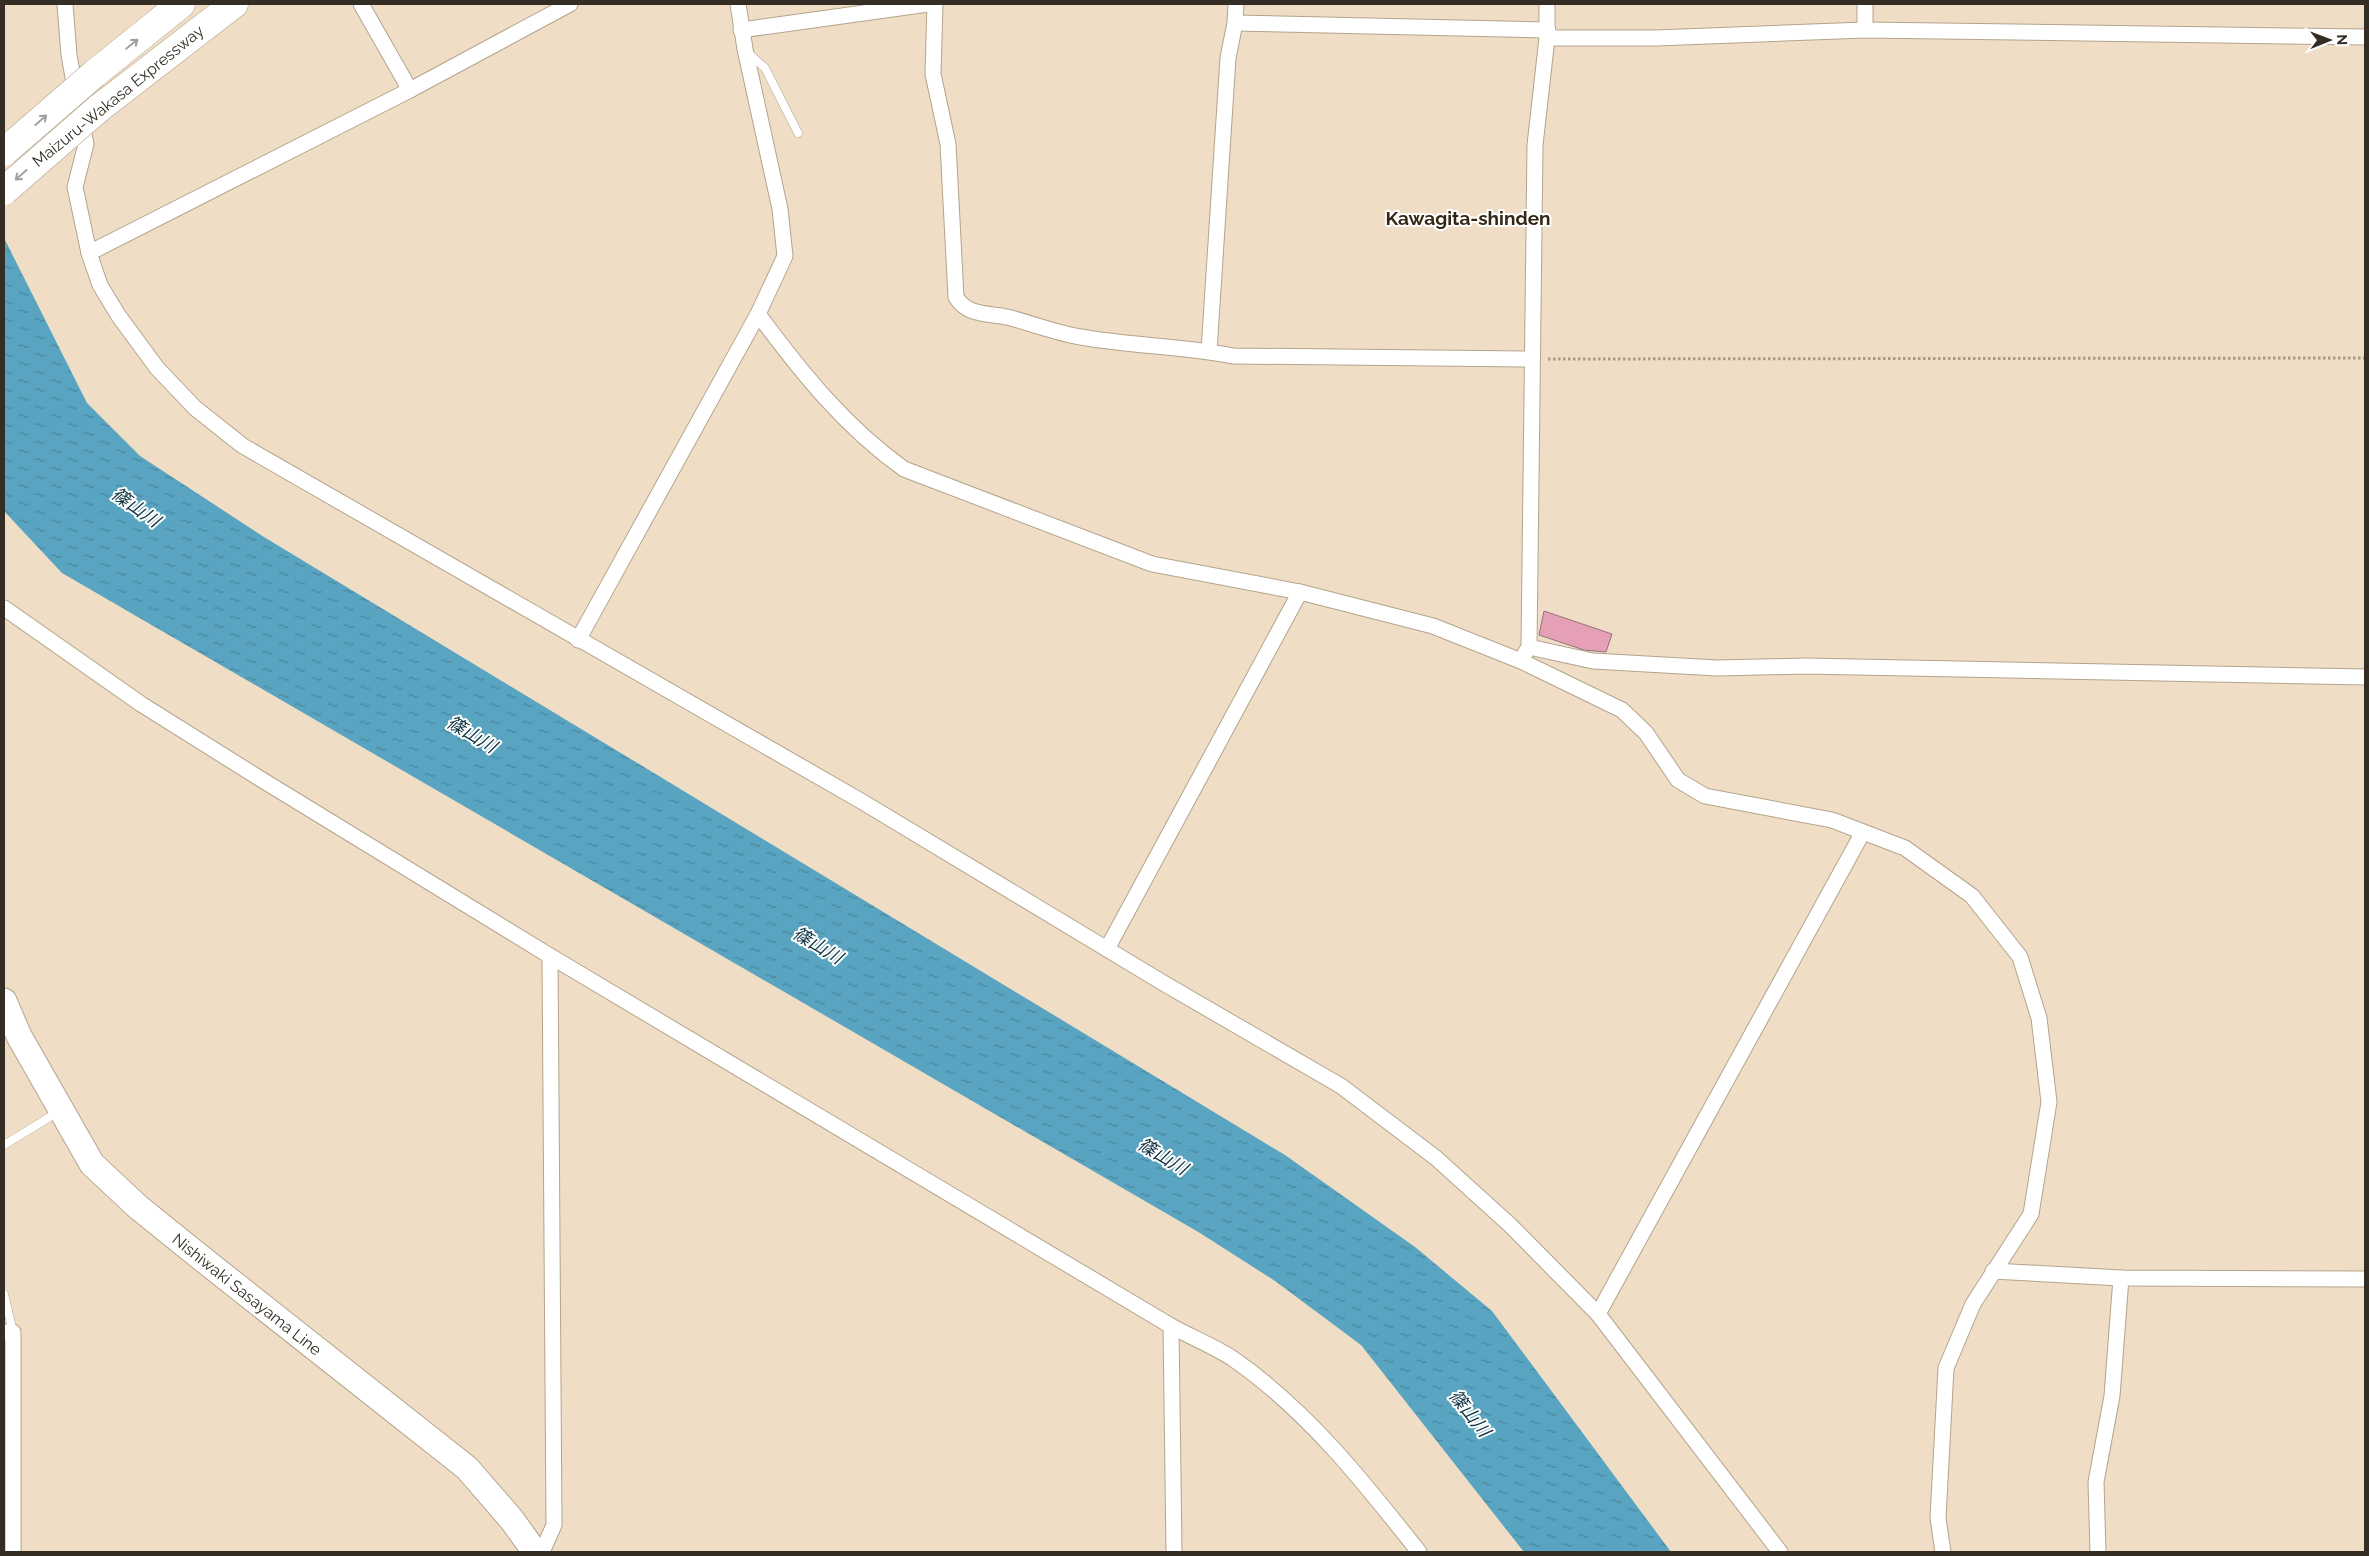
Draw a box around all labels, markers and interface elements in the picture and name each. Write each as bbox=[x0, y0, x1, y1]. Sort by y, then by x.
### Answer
north arrow bbox=[2304, 15, 2354, 65]
street label: Maizuru-Wakasa Expressway bbox=[29, 21, 208, 171]
text: N bbox=[2334, 34, 2350, 45]
one-way arrow bbox=[125, 38, 138, 49]
one-way arrow bbox=[34, 115, 47, 126]
one-way arrow bbox=[15, 169, 28, 181]
district label: Kawagita-shinden bbox=[1385, 207, 1551, 229]
water label: 篠山川 bbox=[108, 483, 166, 532]
water label: 篠山川 bbox=[443, 711, 502, 758]
water label: 篠山川 bbox=[789, 922, 848, 969]
water label: 篠山川 bbox=[1134, 1133, 1193, 1180]
street label: Nishiwaki Sasayama Line bbox=[169, 1229, 325, 1359]
water label: 篠山川 bbox=[1445, 1385, 1496, 1442]

